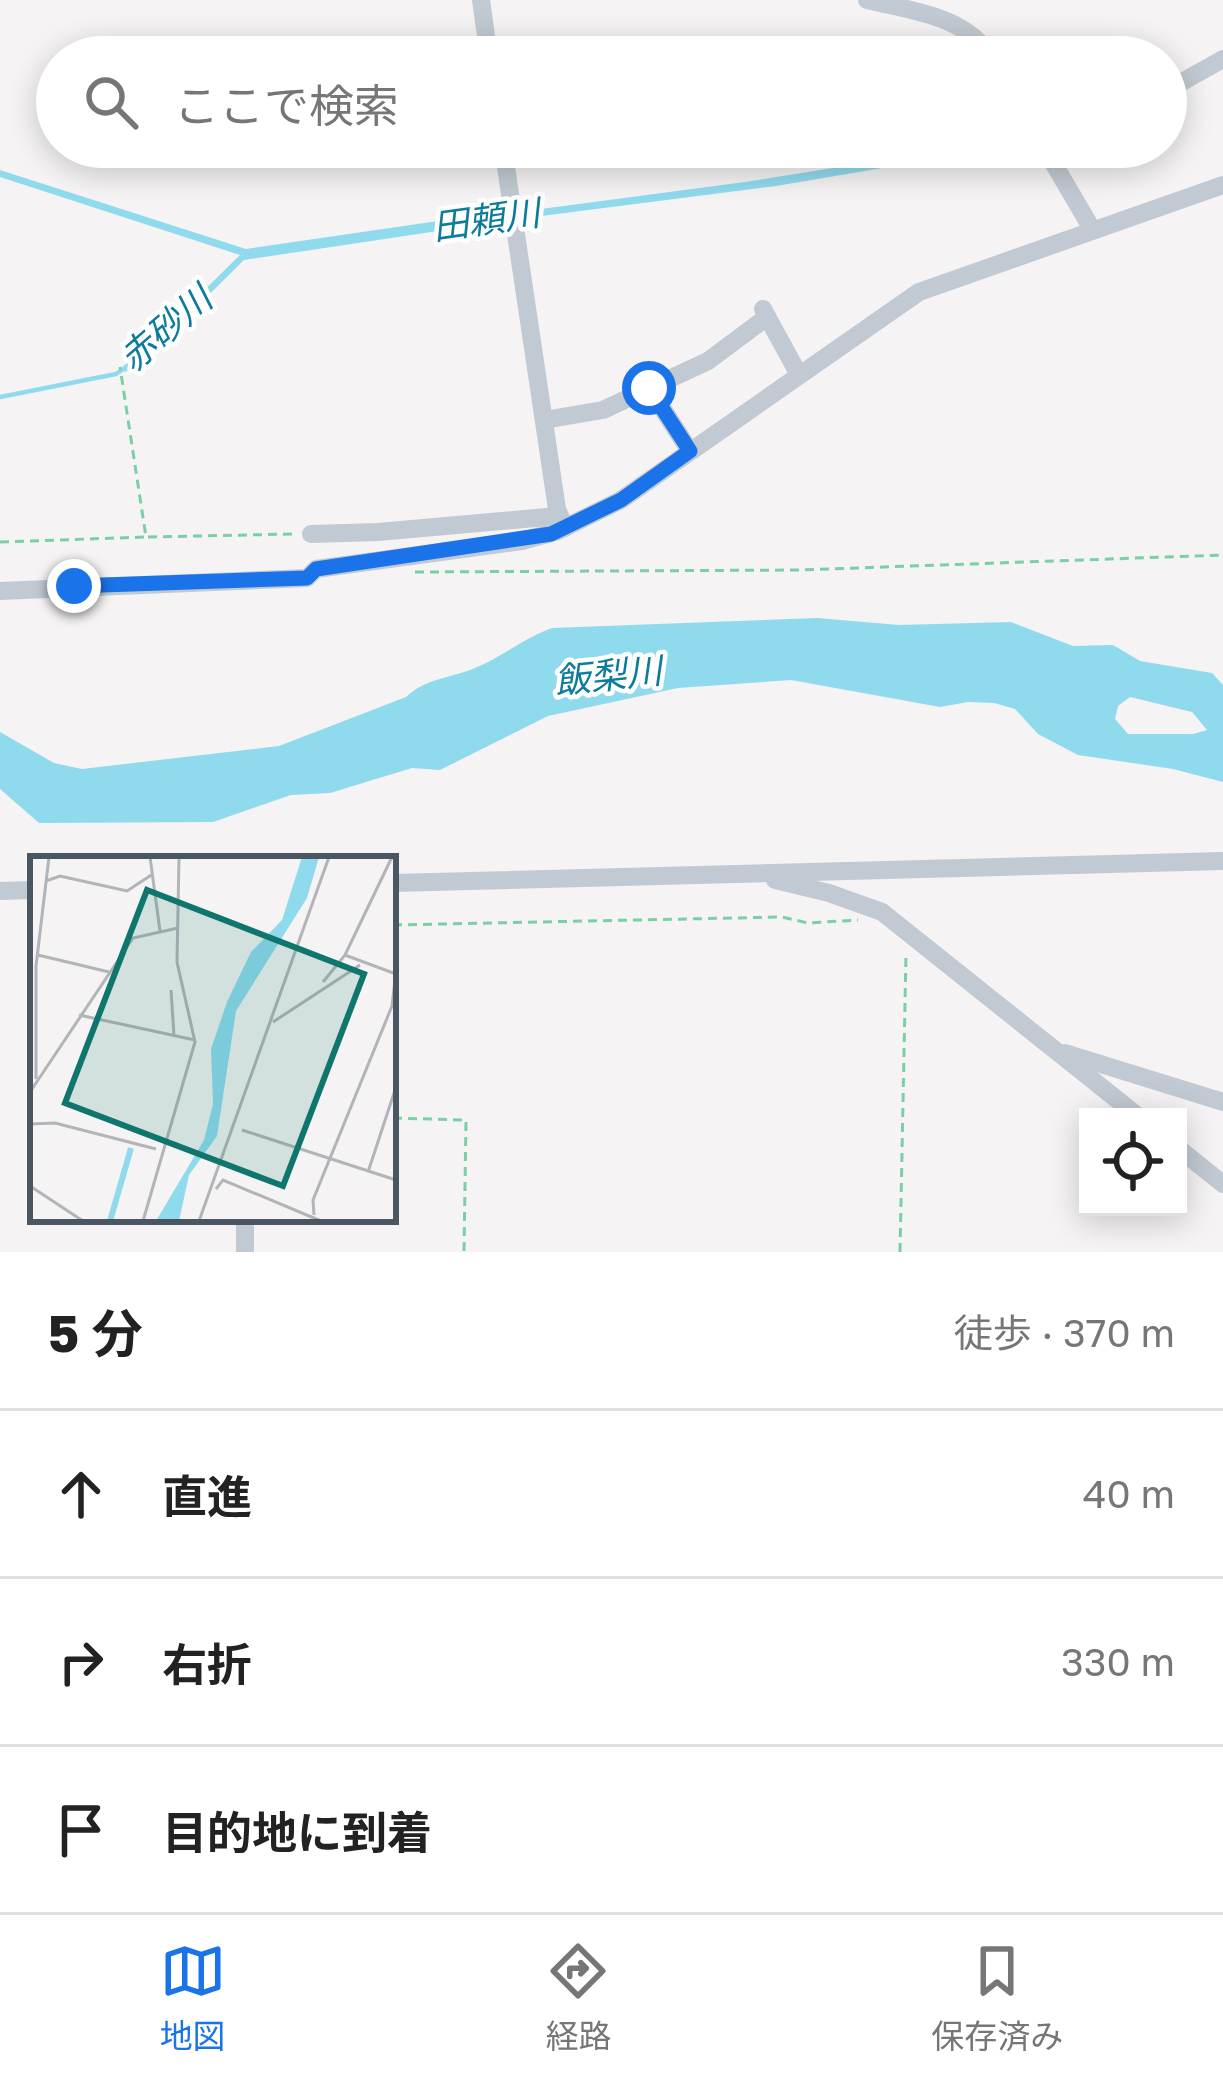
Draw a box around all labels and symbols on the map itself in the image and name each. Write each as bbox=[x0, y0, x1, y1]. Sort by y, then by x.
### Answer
water label: 田頼川 bbox=[430, 190, 546, 248]
water label: 赤砂川 bbox=[110, 274, 223, 380]
route start bbox=[622, 361, 676, 415]
route end bbox=[47, 559, 101, 613]
water label: 飯梨川 bbox=[552, 648, 668, 702]
inset map bbox=[30, 856, 396, 1222]

